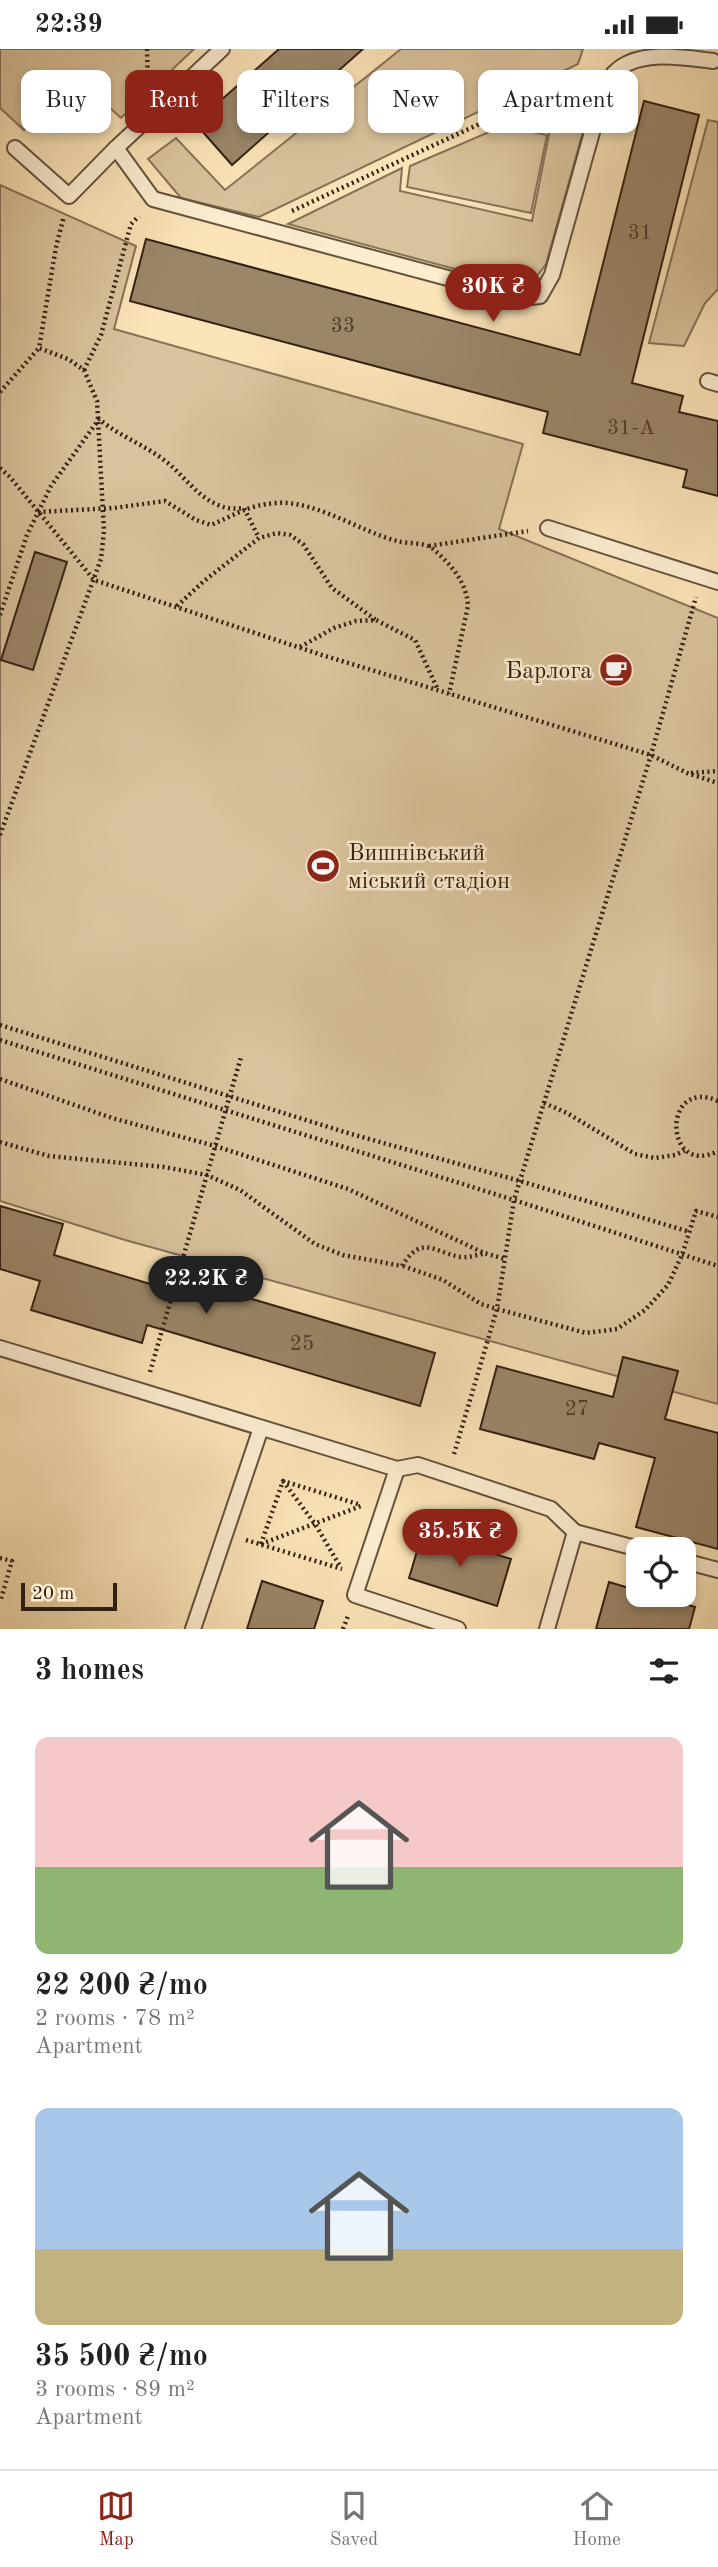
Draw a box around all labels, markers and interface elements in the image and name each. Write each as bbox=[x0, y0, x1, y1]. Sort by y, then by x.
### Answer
text: 22:39 bbox=[35, 12, 103, 38]
chip: Buy bbox=[21, 70, 111, 133]
chip: Rent bbox=[125, 70, 223, 133]
chip: Filters bbox=[237, 70, 354, 133]
chip: New bbox=[368, 70, 464, 133]
chip: Apartment bbox=[478, 70, 638, 133]
house number: 31 bbox=[628, 223, 652, 244]
pin: 30K ₴ bbox=[444, 265, 542, 324]
text: 30K ₴ bbox=[461, 275, 525, 298]
house number: 33 bbox=[331, 316, 355, 337]
house number: 31-А bbox=[607, 418, 655, 439]
cafe icon: Барлога bbox=[597, 651, 635, 689]
place label: Барлога bbox=[505, 660, 592, 684]
place label: Вишнівський міський стадіон bbox=[348, 842, 510, 894]
sports icon: Вишнівський міський стадіон bbox=[304, 847, 342, 885]
pin: 22.2K ₴ bbox=[141, 1257, 271, 1316]
text: 22.2K ₴ bbox=[164, 1267, 248, 1290]
house number: 25 bbox=[290, 1334, 314, 1355]
house number: 27 bbox=[565, 1399, 589, 1420]
pin: 35.5K ₴ bbox=[395, 1509, 525, 1569]
text: 35.5K ₴ bbox=[418, 1520, 502, 1543]
map controls bbox=[626, 1537, 696, 1607]
button: locate bbox=[626, 1537, 696, 1607]
scale bar bbox=[21, 1580, 117, 1612]
text: 20 m bbox=[32, 1585, 74, 1604]
icon: filters bbox=[645, 1652, 683, 1690]
text: 3 homes bbox=[35, 1656, 144, 1686]
icon: home bbox=[296, 1782, 422, 1908]
text: 22 200 ₴/mo bbox=[35, 1971, 208, 2001]
text: 2 rooms · 78 m² bbox=[35, 2007, 195, 2030]
text: Apartment bbox=[35, 2035, 143, 2058]
icon: home bbox=[296, 2153, 422, 2279]
text: 35 500 ₴/mo bbox=[35, 2342, 208, 2372]
text: 3 rooms · 89 m² bbox=[35, 2378, 195, 2401]
text: Apartment bbox=[35, 2406, 143, 2429]
tab: Map bbox=[97, 2487, 135, 2552]
tab: Saved bbox=[330, 2487, 378, 2552]
tab: Home bbox=[573, 2487, 621, 2552]

